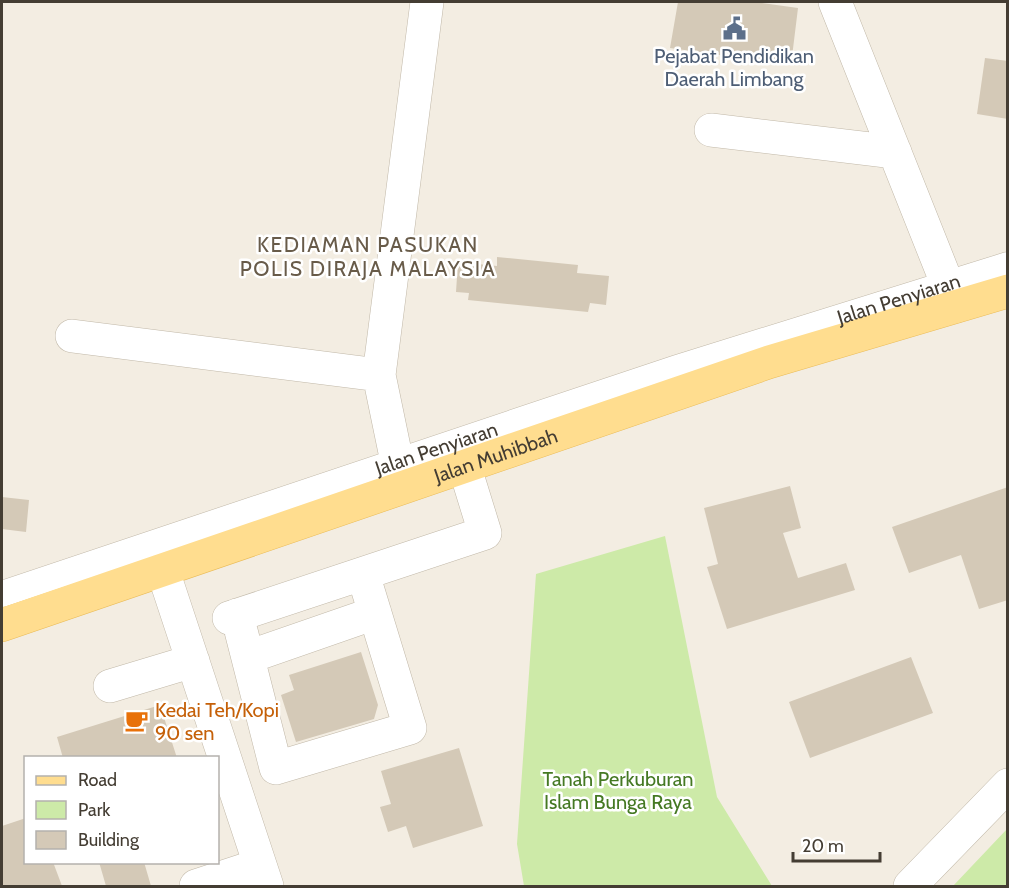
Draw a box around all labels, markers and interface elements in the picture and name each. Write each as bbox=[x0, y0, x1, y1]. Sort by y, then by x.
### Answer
public building icon: Pejabat Pendidikan Daerah Limbang bbox=[721, 15, 747, 41]
place label: Pejabat Pendidikan Daerah Limbang bbox=[654, 44, 814, 91]
district label: KEDIAMAN PASUKAN POLIS DIRAJA MALAYSIA bbox=[240, 232, 496, 281]
street label: Jalan Penyiaran bbox=[833, 269, 963, 330]
street label: Jalan Penyiaran bbox=[371, 417, 501, 481]
street label: Jalan Muhibbah bbox=[430, 423, 561, 488]
place label: Kedai Teh/Kopi 90 sen bbox=[155, 698, 279, 745]
cafe icon: Kedai Teh/Kopi 90 sen bbox=[124, 708, 150, 734]
legend bbox=[24, 756, 219, 864]
park label: Tanah Perkuburan Islam Bunga Raya bbox=[543, 767, 693, 814]
text: Road bbox=[78, 769, 117, 791]
text: Park bbox=[78, 799, 111, 821]
scale bar bbox=[793, 825, 880, 863]
text: Building bbox=[78, 829, 140, 851]
text: 20 m bbox=[802, 835, 844, 857]

